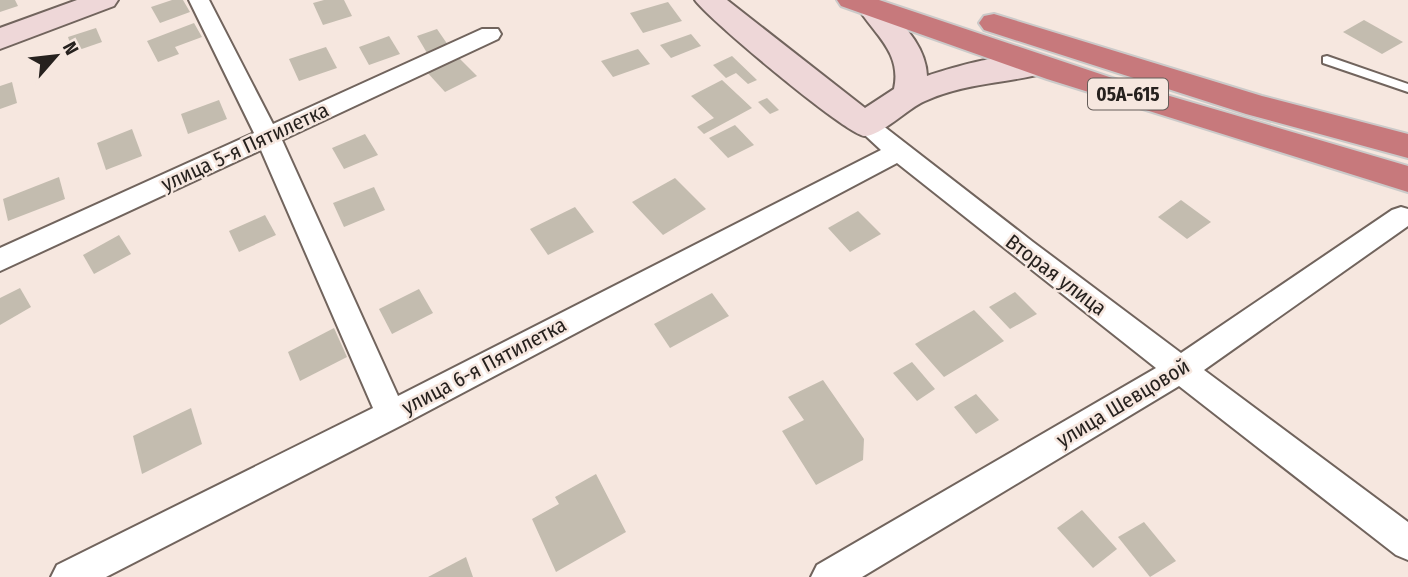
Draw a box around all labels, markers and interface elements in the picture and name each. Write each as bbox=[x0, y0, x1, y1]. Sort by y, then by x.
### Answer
north arrow bbox=[21, 21, 91, 91]
text: N bbox=[58, 38, 83, 59]
road number: 05А-615 bbox=[1088, 78, 1168, 110]
street label: улица 5-я Пятилетка bbox=[157, 97, 333, 197]
street label: Вторая улица bbox=[1000, 229, 1112, 321]
street label: улица 6-я Пятилетка bbox=[397, 312, 571, 420]
street label: улица Шевцовой bbox=[1052, 353, 1194, 453]

